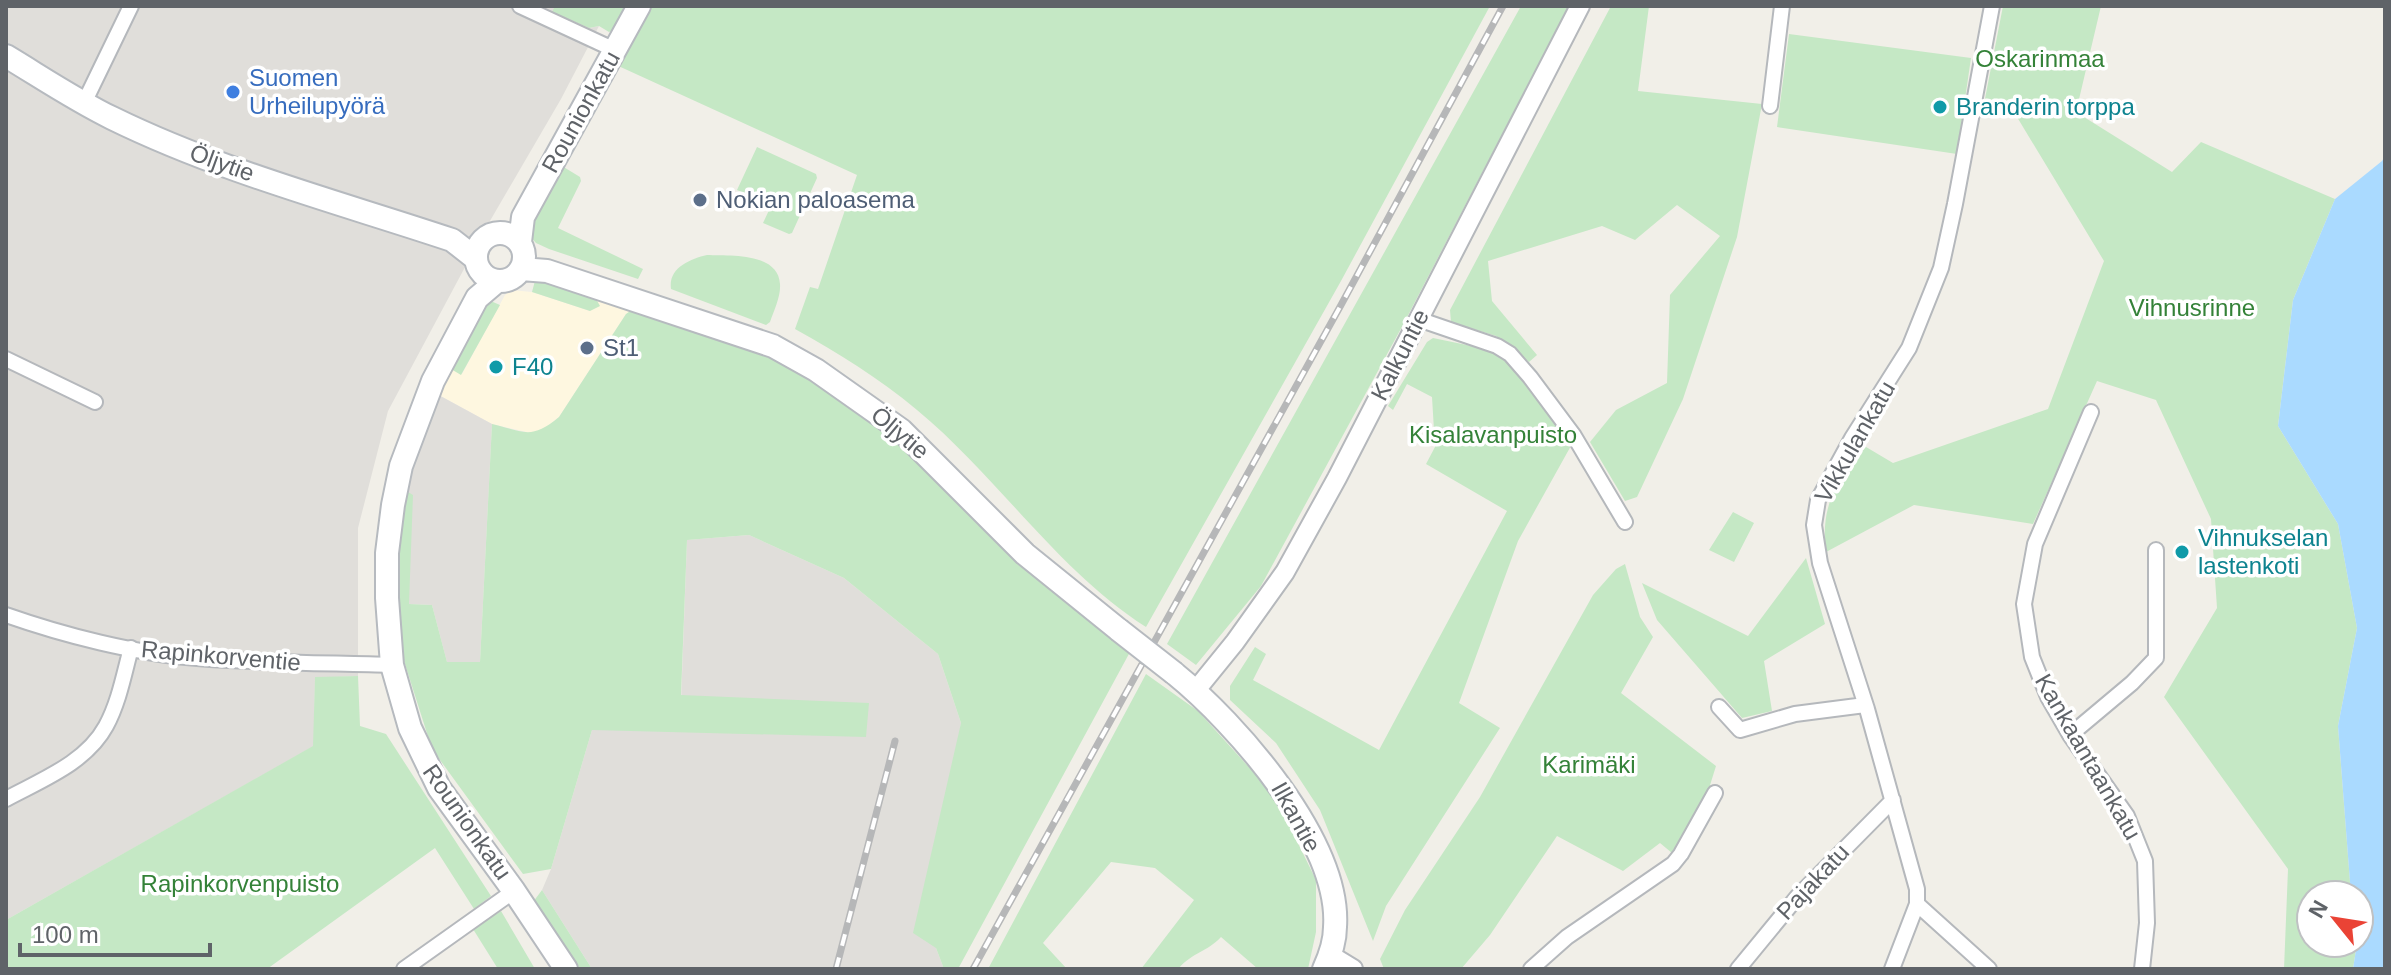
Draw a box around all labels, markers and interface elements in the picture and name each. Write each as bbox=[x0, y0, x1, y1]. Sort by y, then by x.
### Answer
park label: Oskarinmaa bbox=[1975, 45, 2105, 72]
street label: Rounionkatu bbox=[536, 46, 625, 177]
place label: Suomen Urheilupyörä bbox=[249, 64, 386, 119]
marker: Suomen Urheilupyörä bbox=[224, 83, 242, 101]
place label: Branderin torppa bbox=[1956, 93, 2135, 120]
marker: Branderin torppa bbox=[1931, 98, 1949, 116]
street label: Öljytie bbox=[186, 138, 258, 187]
place label: Nokian paloasema bbox=[716, 186, 915, 213]
marker: Nokian paloasema bbox=[691, 191, 709, 209]
park label: Vihnusrinne bbox=[2129, 294, 2255, 321]
street label: Kalkuntie bbox=[1365, 305, 1434, 405]
place label: St1 bbox=[603, 334, 639, 361]
marker: St1 bbox=[578, 339, 596, 357]
place label: F40 bbox=[512, 353, 553, 380]
marker: F40 bbox=[487, 358, 505, 376]
street label: Vikkulankatu bbox=[1809, 376, 1900, 507]
street label: Öljytie bbox=[866, 401, 935, 464]
park label: Kisalavanpuisto bbox=[1409, 421, 1577, 448]
place label: Vihnukselan lastenkoti bbox=[2198, 524, 2328, 579]
marker: Vihnukselan lastenkoti bbox=[2173, 543, 2191, 561]
street label: Rapinkorventie bbox=[140, 635, 302, 676]
street label: Kankaantaankatu bbox=[2030, 669, 2147, 844]
park label: Karimäki bbox=[1542, 751, 1636, 778]
street label: Rounionkatu bbox=[418, 759, 517, 885]
street label: Ilkantie bbox=[1266, 777, 1327, 857]
street label: Pajakatu bbox=[1771, 838, 1854, 925]
park label: Rapinkorvenpuisto bbox=[141, 870, 339, 897]
north arrow bbox=[2295, 879, 2375, 959]
text: N bbox=[2303, 896, 2333, 922]
scale bar bbox=[20, 907, 210, 957]
text: 100 m bbox=[32, 921, 99, 948]

